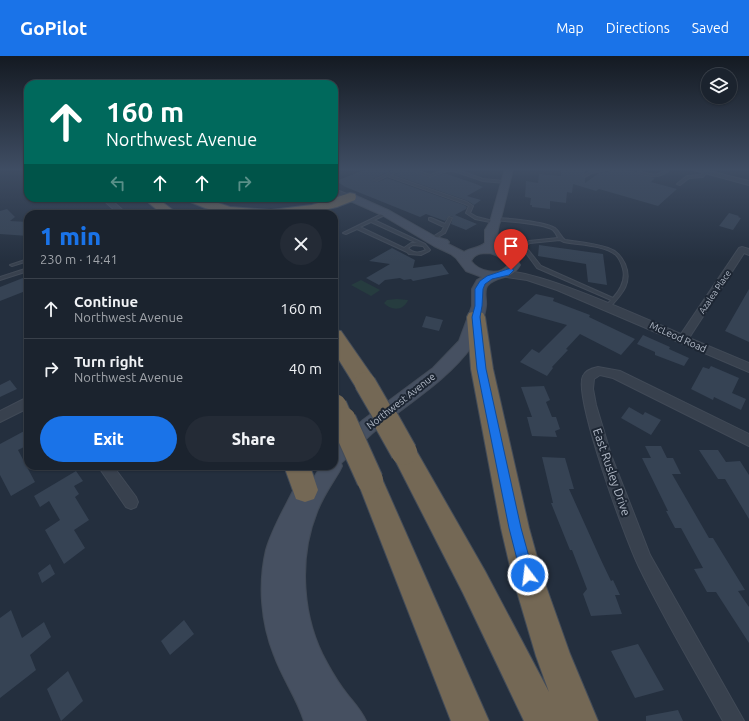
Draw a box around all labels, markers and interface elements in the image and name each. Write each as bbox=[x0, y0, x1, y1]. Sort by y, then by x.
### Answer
text: GoPilot bbox=[20, 17, 87, 39]
text: Map bbox=[556, 20, 584, 36]
text: Directions bbox=[606, 20, 670, 36]
text: Saved bbox=[692, 20, 729, 36]
map controls bbox=[701, 68, 737, 104]
button: layers bbox=[701, 68, 737, 104]
icon: ahead bbox=[40, 96, 92, 148]
text: 160 m bbox=[106, 96, 184, 127]
text: Northwest Avenue bbox=[106, 129, 257, 149]
icon: left bbox=[107, 172, 129, 194]
icon: ahead bbox=[149, 172, 171, 194]
icon: ahead bbox=[191, 172, 213, 194]
icon: right bbox=[233, 172, 255, 194]
text: 1 min bbox=[40, 223, 101, 250]
button: close bbox=[280, 223, 322, 265]
pin bbox=[494, 229, 528, 270]
icon: arrive bbox=[500, 235, 522, 257]
text: 230 m · 14:41 bbox=[40, 252, 118, 266]
street label: Azalea Place bbox=[697, 268, 733, 316]
text: Continue bbox=[74, 293, 138, 310]
icon: ahead bbox=[40, 298, 62, 320]
text: 160 m bbox=[280, 300, 322, 317]
text: Northwest Avenue bbox=[74, 310, 183, 324]
street label: McLeod Road bbox=[648, 320, 708, 354]
text: Turn right bbox=[74, 353, 144, 370]
icon: right bbox=[40, 358, 62, 380]
text: 40 m bbox=[289, 360, 322, 377]
text: Northwest Avenue bbox=[74, 370, 183, 384]
street label: Northwest Avenue bbox=[365, 371, 437, 431]
button: Exit bbox=[40, 416, 177, 462]
button: Share bbox=[185, 416, 322, 462]
street label: East Rusley Drive bbox=[591, 427, 633, 517]
position arrow bbox=[507, 554, 549, 596]

